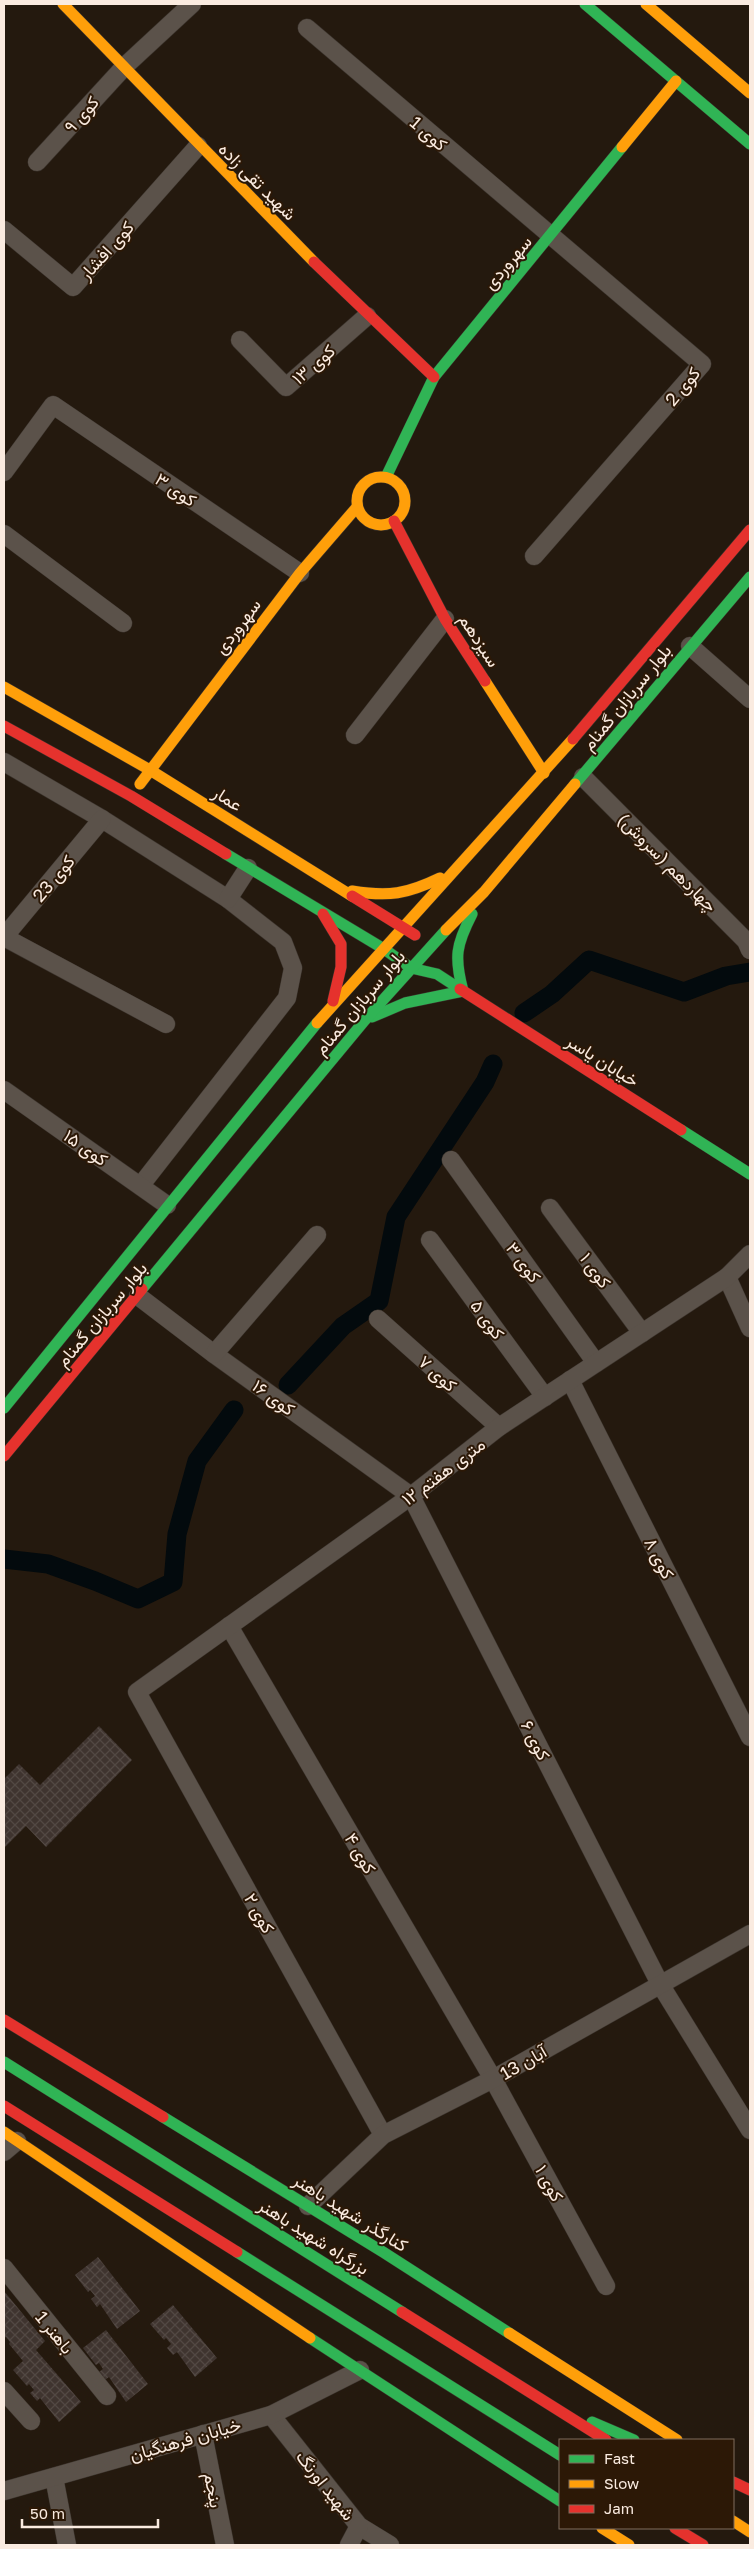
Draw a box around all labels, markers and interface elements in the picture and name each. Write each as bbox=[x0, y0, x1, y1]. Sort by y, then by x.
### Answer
street label: کوی ۹ bbox=[59, 91, 104, 138]
street label: کوی 1 bbox=[405, 111, 452, 156]
street label: شهید تقی زاده bbox=[214, 138, 301, 225]
street label: کوی افشار bbox=[73, 216, 139, 285]
street label: سهروردی bbox=[478, 230, 537, 294]
street label: کوی ۱۳ bbox=[287, 339, 340, 390]
street label: کوی 2 bbox=[660, 362, 705, 411]
street label: کوی ۳ bbox=[151, 467, 201, 512]
street label: سهروردی bbox=[209, 594, 266, 659]
street label: سیزدهم bbox=[453, 609, 505, 672]
street label: بلوار سربازان گمنام bbox=[576, 639, 677, 756]
street label: عمار bbox=[208, 780, 247, 816]
street label: چهاردهم (سروش) bbox=[612, 808, 722, 918]
street label: کوی 23 bbox=[27, 850, 80, 906]
street label: بلوار سربازان گمنام bbox=[309, 945, 411, 1060]
street label: خیابان یاسر bbox=[561, 1029, 643, 1092]
street label: کوی ۱۵ bbox=[59, 1124, 112, 1171]
street label: کوی ۳ bbox=[501, 1237, 546, 1287]
street label: کوی ۱ bbox=[575, 1248, 616, 1293]
street label: بلوار سربازان گمنام bbox=[51, 1257, 153, 1372]
street label: کوی ۵ bbox=[465, 1295, 510, 1344]
street label: کوی ۷ bbox=[414, 1350, 462, 1397]
street label: کوی ۱۶ bbox=[248, 1374, 300, 1421]
street label: ۱۲ متری هفتم bbox=[397, 1433, 490, 1511]
street label: کوی ۸ bbox=[639, 1533, 680, 1583]
street label: کوی ۶ bbox=[516, 1716, 555, 1764]
street label: کوی ۴ bbox=[340, 1829, 381, 1878]
street label: کوی ۲ bbox=[239, 1889, 280, 1937]
street label: 13 آبان bbox=[496, 2039, 552, 2084]
street label: کوی ۱ bbox=[530, 2161, 569, 2206]
street label: کنارگذر شهید باهنر bbox=[288, 2167, 412, 2257]
street label: بزرگراه شهید باهنر bbox=[253, 2193, 373, 2280]
street label: باهنر 1 bbox=[30, 2306, 79, 2359]
street label: خیابان فرهنگیان bbox=[127, 2413, 244, 2466]
legend bbox=[559, 2439, 734, 2529]
street label: شهید اورنگ bbox=[291, 2446, 360, 2525]
text: Fast bbox=[604, 2449, 635, 2467]
street label: پنجم bbox=[198, 2471, 228, 2510]
text: Slow bbox=[604, 2474, 639, 2492]
scale bar bbox=[22, 2496, 159, 2528]
text: Jam bbox=[604, 2499, 634, 2517]
text: 50 m bbox=[30, 2504, 65, 2522]

